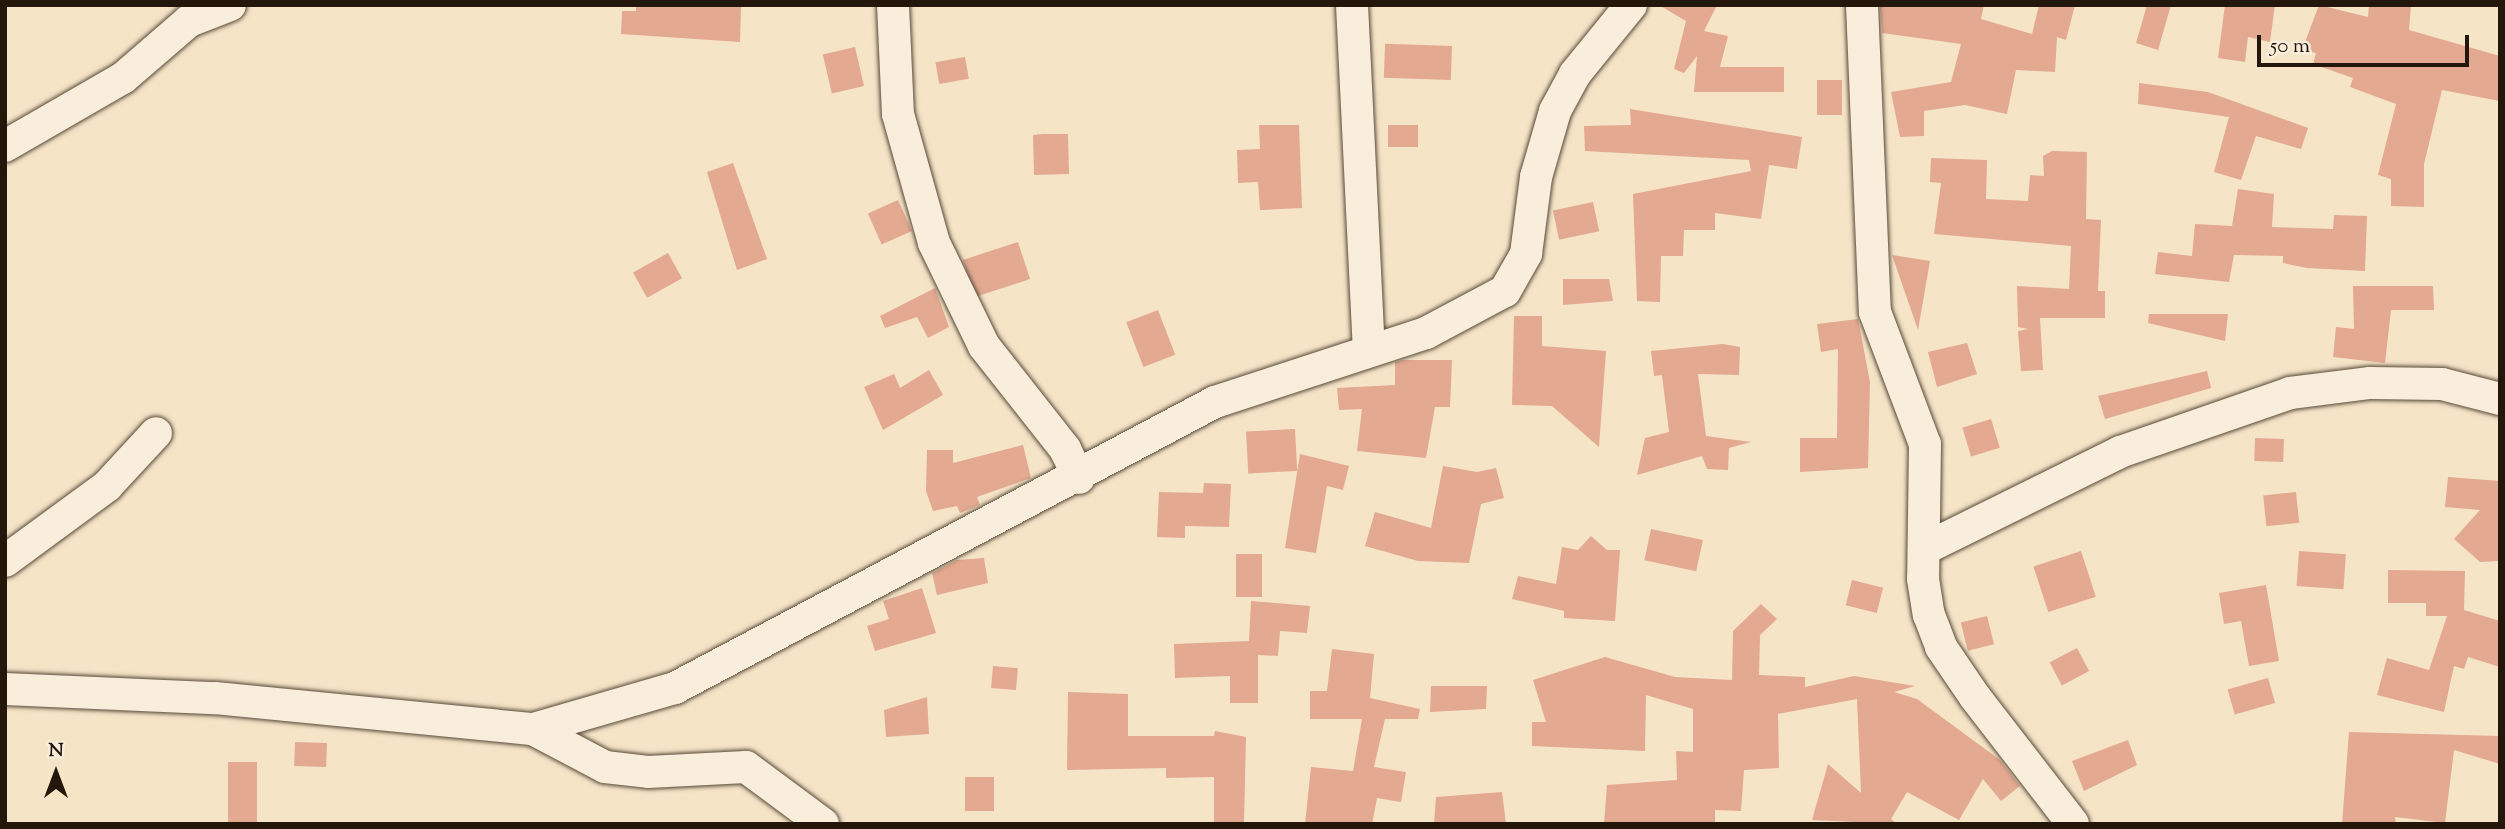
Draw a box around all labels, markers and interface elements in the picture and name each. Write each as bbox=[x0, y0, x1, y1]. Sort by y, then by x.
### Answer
scale bar bbox=[2260, 21, 2472, 65]
text: 50 m bbox=[2270, 32, 2310, 62]
north arrow bbox=[21, 738, 91, 808]
text: N bbox=[48, 738, 64, 765]

